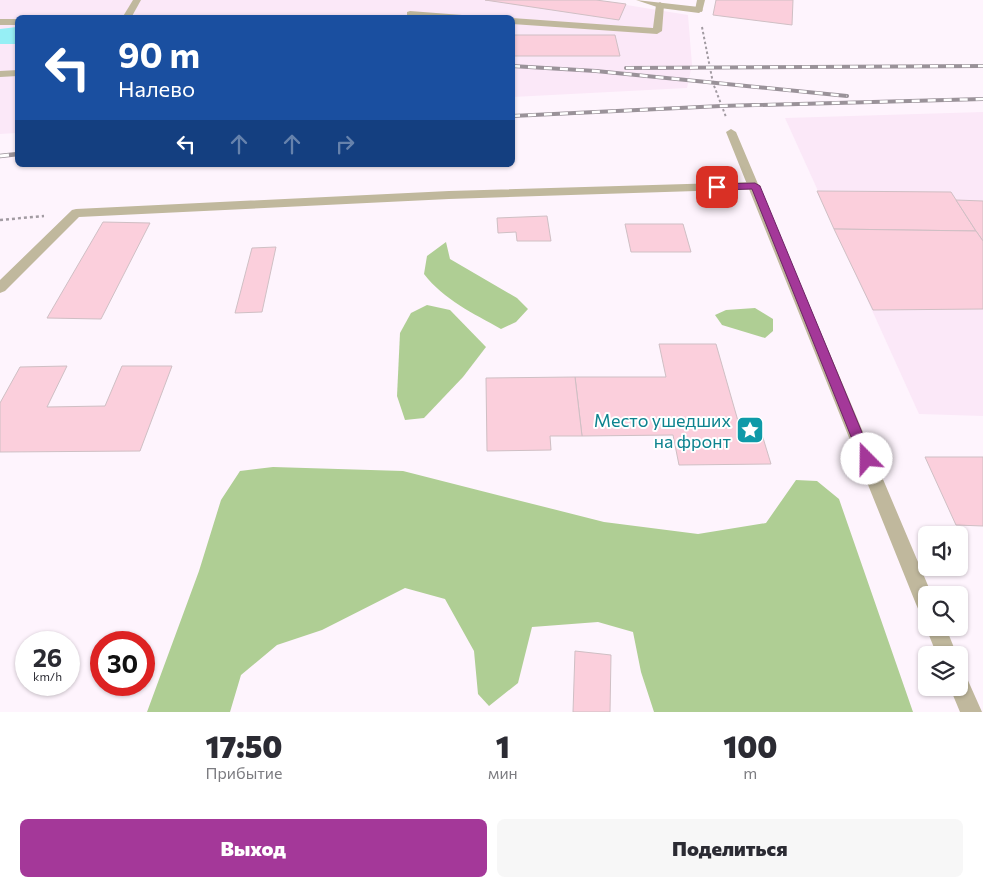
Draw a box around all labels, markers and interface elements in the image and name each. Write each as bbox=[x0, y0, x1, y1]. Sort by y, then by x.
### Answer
text: 90 m bbox=[118, 32, 200, 75]
icon: left bbox=[35, 35, 100, 100]
text: Налево bbox=[118, 75, 195, 102]
icon: left bbox=[172, 130, 200, 158]
icon: ahead bbox=[225, 130, 253, 158]
icon: ahead bbox=[278, 130, 306, 158]
icon: right bbox=[331, 130, 359, 158]
pin bbox=[696, 166, 738, 208]
icon: arrive bbox=[703, 173, 731, 201]
place label: Место ушедших на фронт bbox=[594, 409, 732, 452]
place icon: Место ушедших на фронт bbox=[735, 415, 765, 445]
position arrow bbox=[840, 432, 892, 484]
map controls bbox=[918, 526, 968, 696]
button: sound bbox=[918, 526, 968, 576]
button: search bbox=[918, 586, 968, 636]
speed limit sign: 30 bbox=[90, 631, 155, 696]
text: 26 bbox=[33, 642, 62, 672]
button: layers bbox=[918, 646, 968, 696]
text: km/h bbox=[33, 669, 62, 683]
text: 17:50 bbox=[205, 727, 283, 764]
text: 1 bbox=[496, 727, 510, 764]
text: 100 bbox=[723, 727, 777, 764]
text: Прибытие bbox=[206, 763, 282, 782]
text: мин bbox=[488, 763, 518, 782]
text: m bbox=[743, 763, 757, 782]
button: Выход bbox=[20, 819, 487, 877]
button: Поделиться bbox=[497, 819, 963, 877]

